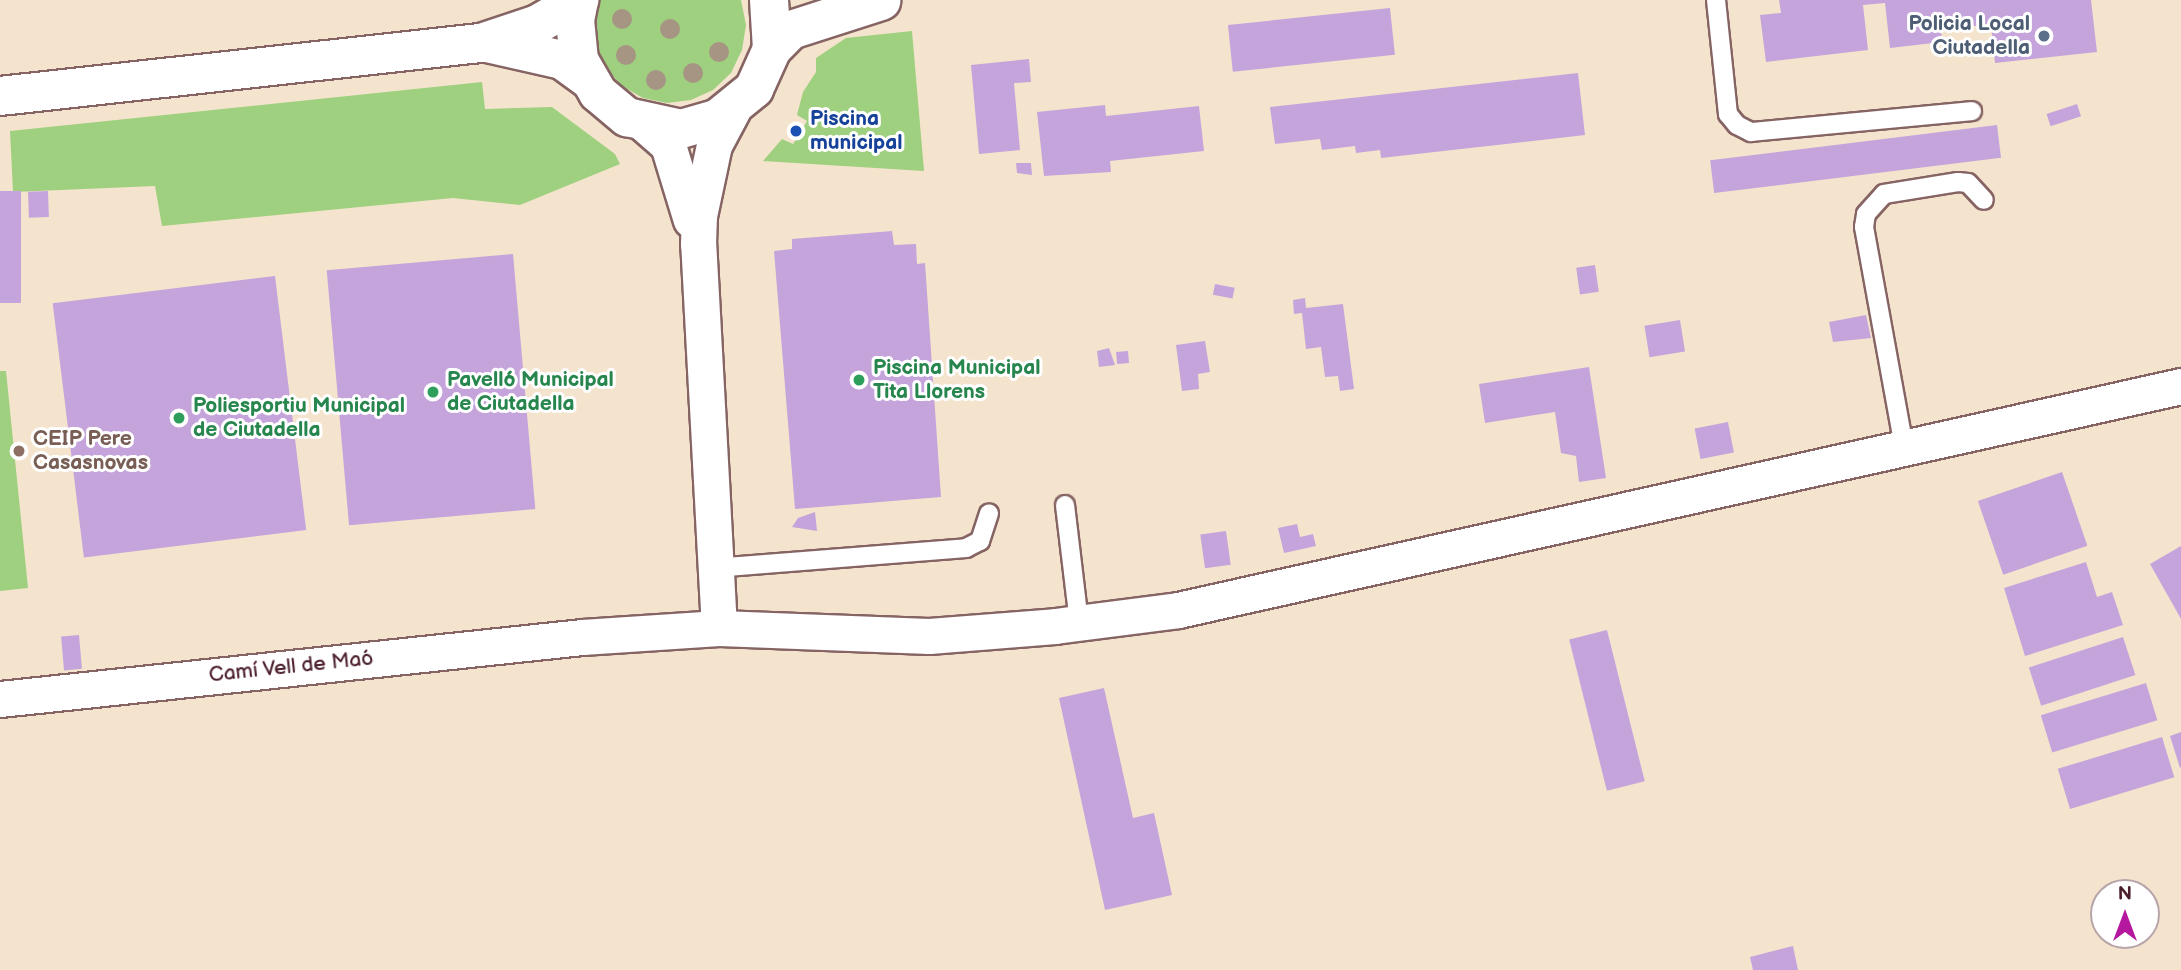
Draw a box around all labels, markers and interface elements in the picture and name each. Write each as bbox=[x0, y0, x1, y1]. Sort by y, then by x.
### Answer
place label: Policia Local Ciutadella bbox=[1909, 11, 2030, 61]
marker: Policia Local Ciutadella bbox=[2036, 28, 2052, 44]
place label: Piscina municipal bbox=[810, 106, 902, 156]
marker: Piscina municipal bbox=[788, 123, 804, 139]
place label: Piscina Municipal Tita Llorens bbox=[873, 355, 1040, 405]
place label: Pavelló Municipal de Ciutadella bbox=[447, 367, 614, 417]
marker: Piscina Municipal Tita Llorens bbox=[851, 372, 867, 388]
marker: Pavelló Municipal de Ciutadella bbox=[425, 384, 441, 400]
place label: Poliesportiu Municipal de Ciutadella bbox=[193, 393, 405, 443]
marker: Poliesportiu Municipal de Ciutadella bbox=[171, 410, 187, 426]
place label: CEIP Pere Casasnovas bbox=[33, 426, 148, 476]
marker: CEIP Pere Casasnovas bbox=[11, 443, 27, 459]
street label: Camí Vell de Maó bbox=[207, 646, 375, 688]
north arrow bbox=[2090, 879, 2160, 949]
text: N bbox=[2118, 883, 2132, 906]

